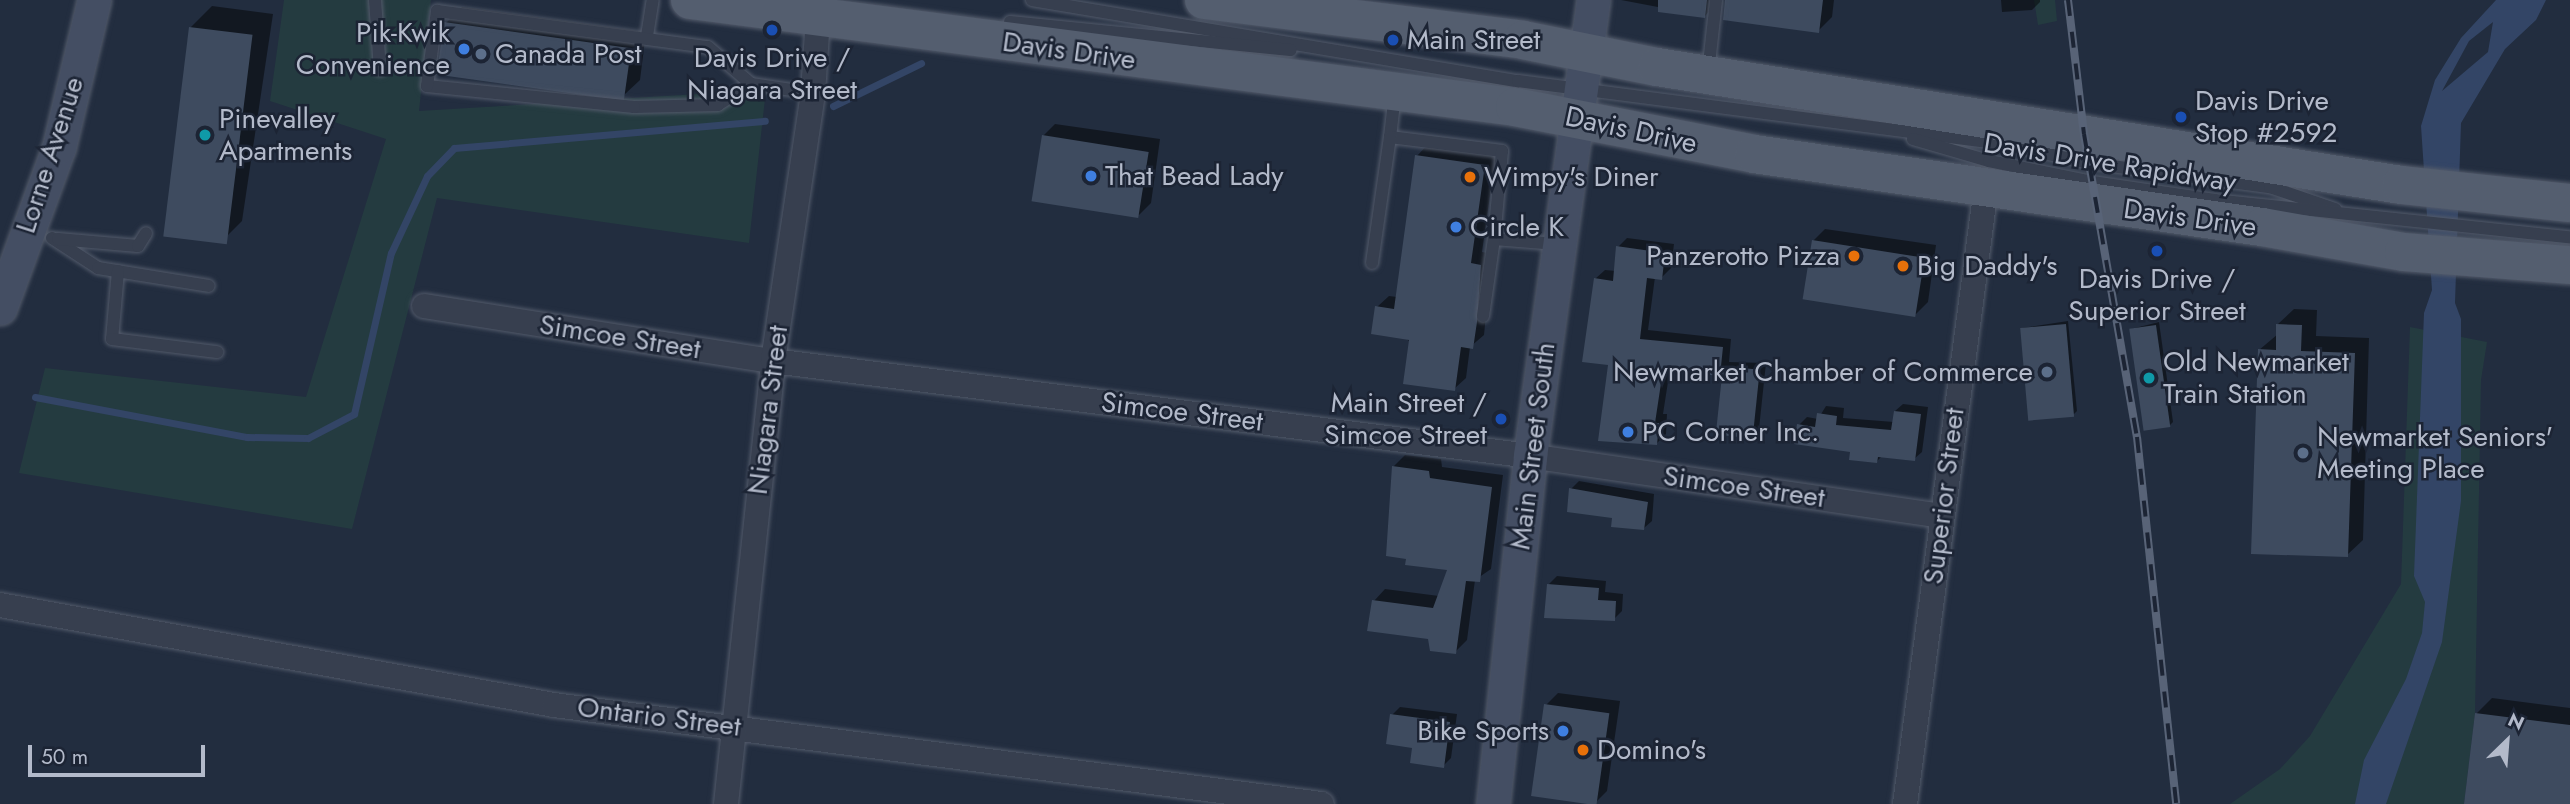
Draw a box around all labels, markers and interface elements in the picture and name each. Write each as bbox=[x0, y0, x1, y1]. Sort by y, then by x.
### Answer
place label: Pik-Kwik Convenience bbox=[296, 16, 450, 82]
marker: Davis Drive / Niagara Street bbox=[764, 22, 780, 38]
place label: Main Street bbox=[1407, 23, 1540, 57]
street label: Davis Drive bbox=[1000, 25, 1138, 77]
marker: Main Street bbox=[1385, 32, 1401, 48]
place label: Canada Post bbox=[495, 37, 641, 71]
marker: Pik-Kwik Convenience bbox=[456, 41, 472, 57]
place label: Davis Drive / Niagara Street bbox=[687, 41, 857, 107]
marker: Canada Post bbox=[473, 46, 489, 62]
street label: Lorne Avenue bbox=[9, 73, 91, 237]
place label: Davis Drive Stop #2592 bbox=[2195, 84, 2337, 150]
street label: Davis Drive bbox=[1562, 100, 1700, 160]
place label: Pinevalley Apartments bbox=[219, 102, 352, 168]
marker: Davis Drive Stop #2592 bbox=[2173, 109, 2189, 125]
street label: Davis Drive Rapidway bbox=[1981, 126, 2239, 200]
marker: Pinevalley Apartments bbox=[197, 127, 213, 143]
place label: That Bead Lady bbox=[1105, 159, 1284, 193]
place label: Wimpy's Diner bbox=[1484, 160, 1659, 194]
marker: That Bead Lady bbox=[1083, 168, 1099, 184]
marker: Wimpy's Diner bbox=[1462, 169, 1478, 185]
street label: Davis Drive bbox=[2121, 192, 2259, 244]
place label: Circle K bbox=[1470, 210, 1564, 244]
marker: Circle K bbox=[1448, 219, 1464, 235]
place label: Panzerotto Pizza bbox=[1646, 239, 1840, 273]
marker: Davis Drive / Superior Street bbox=[2149, 243, 2165, 259]
marker: Panzerotto Pizza bbox=[1846, 248, 1862, 264]
place label: Big Daddy's bbox=[1917, 249, 2057, 283]
marker: Big Daddy's bbox=[1895, 258, 1911, 274]
place label: Davis Drive / Superior Street bbox=[2068, 262, 2246, 328]
street label: Simcoe Street bbox=[537, 308, 703, 366]
street label: Niagara Street bbox=[741, 324, 795, 496]
street label: Main Street South bbox=[1504, 340, 1562, 552]
place label: Old Newmarket Train Station bbox=[2163, 345, 2349, 411]
place label: Newmarket Chamber of Commerce bbox=[1613, 355, 2033, 389]
marker: Newmarket Chamber of Commerce bbox=[2039, 364, 2055, 380]
marker: Old Newmarket Train Station bbox=[2141, 370, 2157, 386]
street label: Simcoe Street bbox=[1099, 385, 1265, 439]
place label: Main Street / Simcoe Street bbox=[1324, 386, 1487, 452]
street label: Superior Street bbox=[1917, 406, 1971, 586]
marker: Main Street / Simcoe Street bbox=[1493, 411, 1509, 427]
place label: PC Corner Inc. bbox=[1642, 415, 1819, 449]
place label: Newmarket Seniors' Meeting Place bbox=[2317, 420, 2553, 486]
marker: PC Corner Inc. bbox=[1620, 424, 1636, 440]
marker: Newmarket Seniors' Meeting Place bbox=[2295, 445, 2311, 461]
street label: Simcoe Street bbox=[1661, 459, 1827, 515]
street label: Ontario Street bbox=[575, 690, 743, 744]
north arrow bbox=[2472, 706, 2542, 776]
text: N bbox=[2504, 706, 2529, 737]
place label: Bike Sports bbox=[1417, 714, 1549, 748]
marker: Bike Sports bbox=[1555, 723, 1571, 739]
scale bar bbox=[32, 730, 208, 774]
place label: Domino's bbox=[1597, 733, 1706, 767]
text: 50 m bbox=[41, 742, 88, 772]
marker: Domino's bbox=[1575, 742, 1591, 758]

